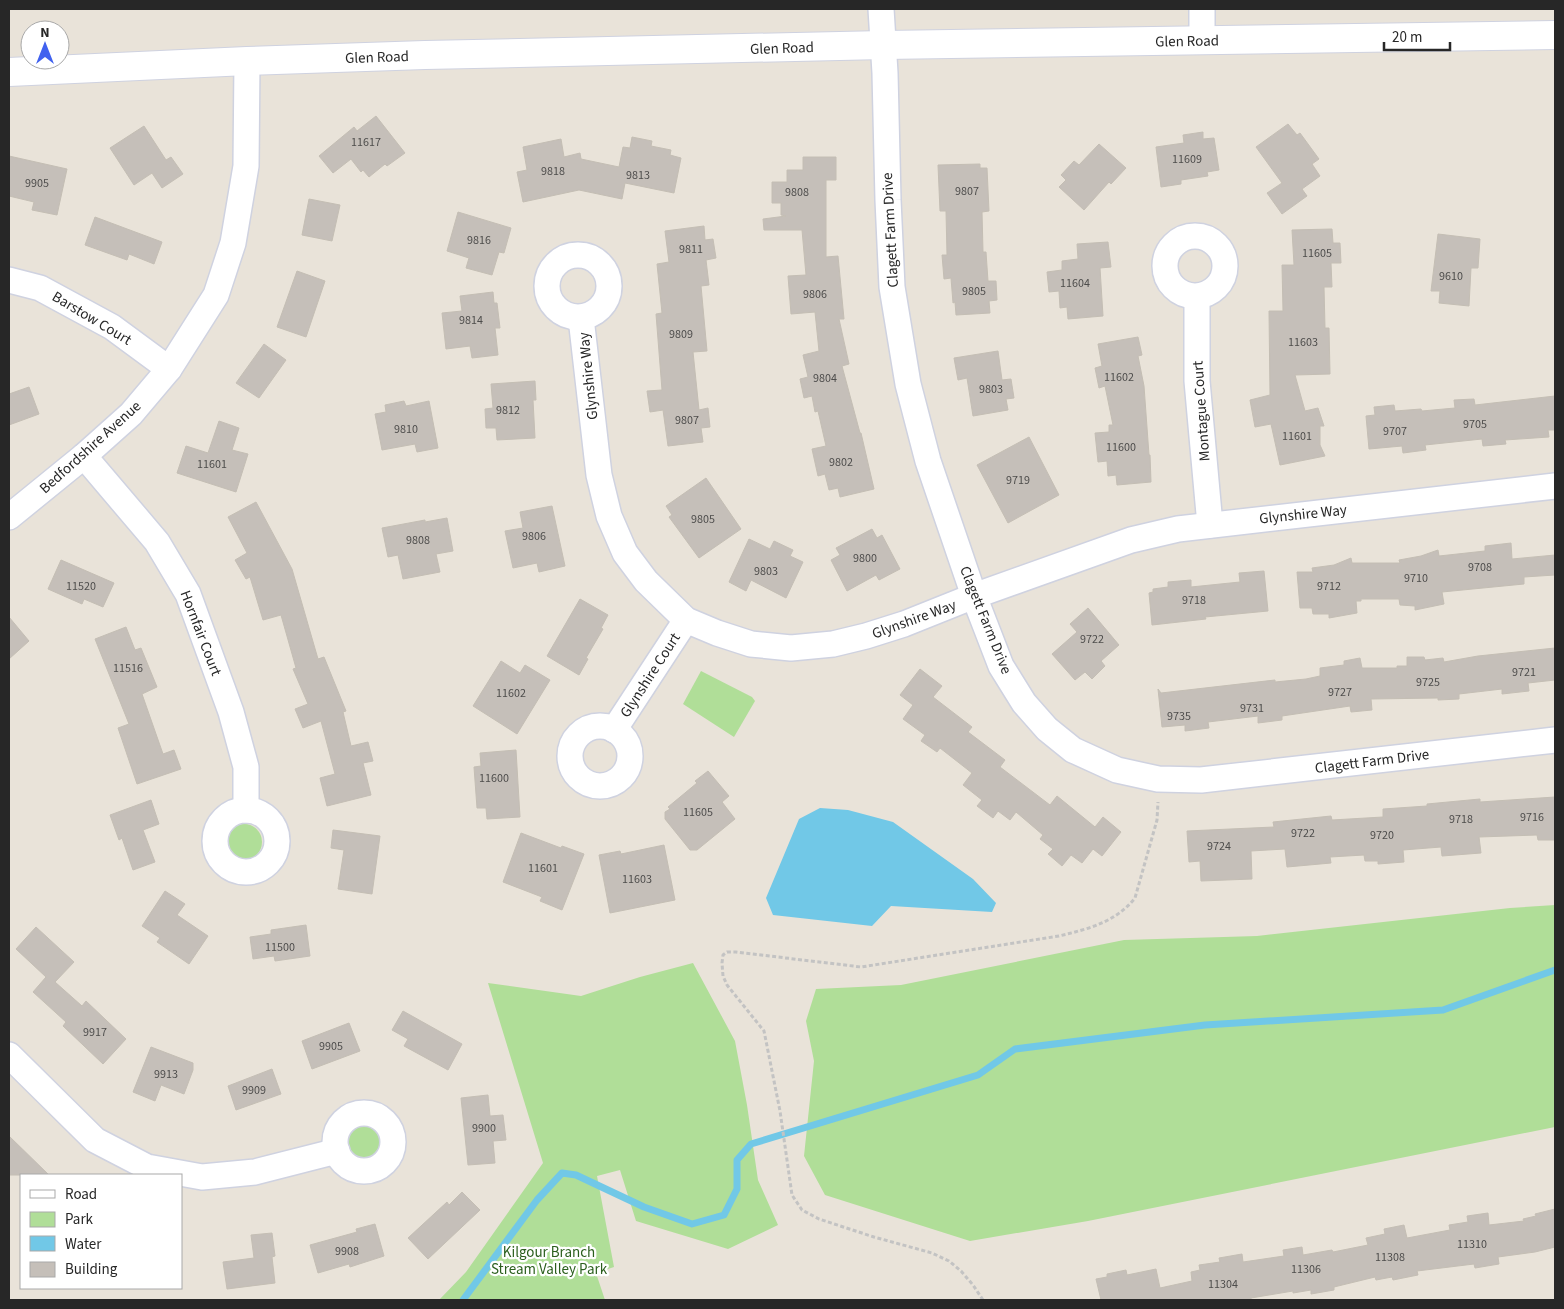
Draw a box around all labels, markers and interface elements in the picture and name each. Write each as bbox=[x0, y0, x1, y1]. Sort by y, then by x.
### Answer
north arrow bbox=[20, 20, 70, 70]
scale bar bbox=[1384, 20, 1450, 52]
text: N bbox=[40, 23, 50, 43]
text: 20 m bbox=[1392, 27, 1422, 48]
street label: Glen Road bbox=[1155, 30, 1219, 53]
street label: Glen Road bbox=[750, 37, 814, 60]
street label: Glen Road bbox=[345, 46, 409, 69]
house number: 11617 bbox=[351, 134, 381, 151]
house number: 11609 bbox=[1172, 151, 1202, 168]
house number: 9818 bbox=[541, 163, 565, 180]
house number: 9813 bbox=[626, 167, 650, 184]
street label: Clagett Farm Drive bbox=[877, 172, 904, 288]
house number: 9905 bbox=[25, 175, 49, 192]
house number: 9807 bbox=[955, 183, 979, 200]
house number: 9808 bbox=[785, 184, 809, 201]
house number: 9816 bbox=[467, 232, 491, 249]
house number: 9811 bbox=[679, 241, 703, 258]
house number: 11605 bbox=[1302, 245, 1332, 262]
house number: 9610 bbox=[1439, 268, 1463, 285]
house number: 11604 bbox=[1060, 275, 1090, 292]
house number: 9805 bbox=[962, 283, 986, 300]
street label: Barstow Court bbox=[48, 286, 135, 350]
house number: 9806 bbox=[803, 286, 827, 303]
house number: 9814 bbox=[459, 312, 483, 329]
house number: 9809 bbox=[669, 326, 693, 343]
street label: Glynshire Way bbox=[573, 331, 604, 421]
house number: 11603 bbox=[1288, 334, 1318, 351]
street label: Montague Court bbox=[1188, 360, 1215, 462]
house number: 11602 bbox=[1104, 369, 1134, 386]
house number: 9804 bbox=[813, 370, 837, 387]
house number: 9803 bbox=[979, 381, 1003, 398]
street label: Bedfordshire Avenue bbox=[35, 396, 146, 499]
house number: 9812 bbox=[496, 402, 520, 419]
house number: 9807 bbox=[675, 412, 699, 429]
house number: 9705 bbox=[1463, 416, 1487, 433]
house number: 9810 bbox=[394, 421, 418, 438]
house number: 9707 bbox=[1383, 423, 1407, 440]
house number: 11601 bbox=[1282, 428, 1312, 445]
house number: 11600 bbox=[1106, 439, 1136, 456]
house number: 9802 bbox=[829, 454, 853, 471]
house number: 11601 bbox=[197, 456, 227, 473]
house number: 9719 bbox=[1006, 472, 1030, 489]
street label: Glynshire Way bbox=[1258, 499, 1348, 530]
house number: 9805 bbox=[691, 511, 715, 528]
house number: 9806 bbox=[522, 528, 546, 545]
house number: 9808 bbox=[406, 532, 430, 549]
house number: 9800 bbox=[853, 550, 877, 567]
house number: 9708 bbox=[1468, 559, 1492, 576]
house number: 9803 bbox=[754, 563, 778, 580]
street label: Clagett Farm Drive bbox=[954, 563, 1017, 677]
house number: 9710 bbox=[1404, 570, 1428, 587]
house number: 11520 bbox=[66, 578, 96, 595]
house number: 9712 bbox=[1317, 578, 1341, 595]
street label: Hornfair Court bbox=[175, 587, 226, 679]
house number: 9718 bbox=[1182, 592, 1206, 609]
street label: Glynshire Way bbox=[869, 595, 959, 644]
street label: Glynshire Court bbox=[615, 629, 686, 722]
house number: 9722 bbox=[1080, 631, 1104, 648]
house number: 11516 bbox=[113, 660, 143, 677]
house number: 9721 bbox=[1512, 664, 1536, 681]
house number: 9725 bbox=[1416, 674, 1440, 691]
house number: 9727 bbox=[1328, 684, 1352, 701]
house number: 11602 bbox=[496, 685, 526, 702]
house number: 9731 bbox=[1240, 700, 1264, 717]
house number: 9735 bbox=[1167, 708, 1191, 725]
street label: Clagett Farm Drive bbox=[1314, 744, 1430, 779]
house number: 11600 bbox=[479, 770, 509, 787]
house number: 11605 bbox=[683, 804, 713, 821]
house number: 9716 bbox=[1520, 809, 1544, 826]
house number: 9718 bbox=[1449, 811, 1473, 828]
house number: 9722 bbox=[1291, 825, 1315, 842]
house number: 9720 bbox=[1370, 827, 1394, 844]
house number: 9724 bbox=[1207, 838, 1231, 855]
house number: 11601 bbox=[528, 860, 558, 877]
house number: 11603 bbox=[622, 871, 652, 888]
house number: 11500 bbox=[265, 939, 295, 956]
house number: 9917 bbox=[83, 1024, 107, 1041]
house number: 9905 bbox=[319, 1038, 343, 1055]
house number: 9913 bbox=[154, 1066, 178, 1083]
house number: 9909 bbox=[242, 1082, 266, 1099]
house number: 9900 bbox=[472, 1120, 496, 1137]
legend bbox=[20, 1174, 182, 1289]
text: Road bbox=[65, 1184, 97, 1205]
text: Park bbox=[65, 1209, 94, 1230]
text: Water bbox=[65, 1234, 102, 1255]
house number: 11310 bbox=[1457, 1236, 1487, 1253]
park label: Kilgour Branch Stream Valley Park bbox=[491, 1242, 608, 1280]
house number: 9908 bbox=[335, 1243, 359, 1260]
house number: 11308 bbox=[1375, 1249, 1405, 1266]
text: Building bbox=[65, 1259, 118, 1280]
house number: 11306 bbox=[1291, 1261, 1321, 1278]
house number: 11304 bbox=[1208, 1276, 1238, 1293]

